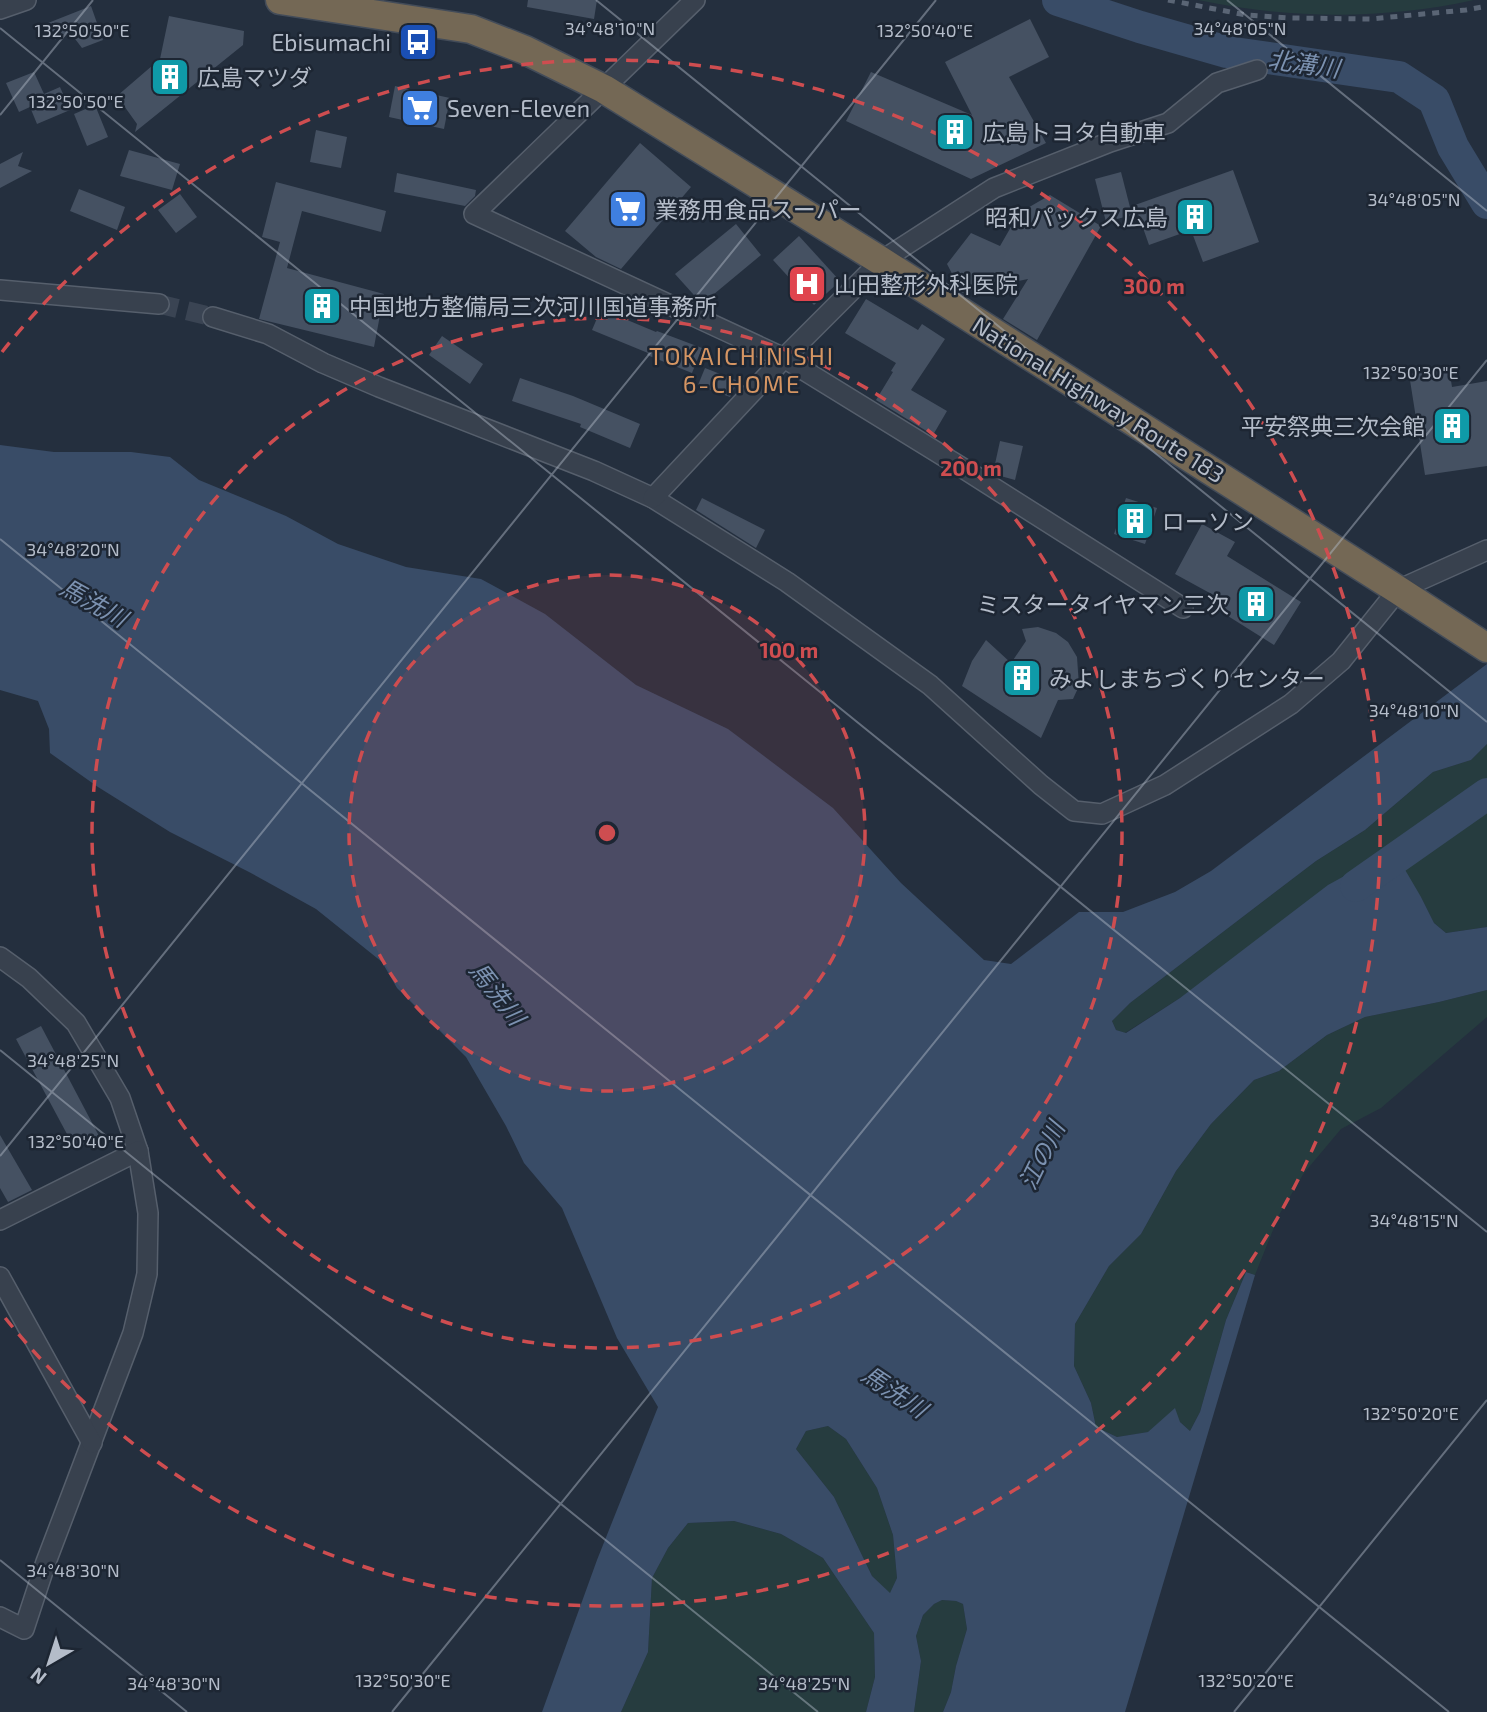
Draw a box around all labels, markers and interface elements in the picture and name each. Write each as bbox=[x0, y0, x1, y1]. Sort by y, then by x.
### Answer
text: 34°48'10"N bbox=[565, 17, 655, 39]
text: 34°48'05"N bbox=[1194, 17, 1286, 39]
text: 132°50'50"E bbox=[34, 19, 130, 41]
text: 132°50'40"E bbox=[877, 19, 973, 41]
bus stop icon: Ebisumachi bbox=[397, 21, 439, 63]
place label: Ebisumachi bbox=[271, 28, 391, 56]
water label: 北溝川 bbox=[1266, 44, 1345, 83]
building icon: 広島マツダ bbox=[149, 56, 191, 98]
place label: 広島マツダ bbox=[197, 63, 312, 91]
supermarket icon: Seven-Eleven bbox=[399, 87, 441, 129]
text: 132°50'50"E bbox=[28, 90, 124, 112]
place label: Seven-Eleven bbox=[447, 94, 590, 122]
building icon: 広島トヨタ自動車 bbox=[934, 111, 976, 153]
place label: 広島トヨタ自動車 bbox=[982, 118, 1166, 146]
supermarket icon: 業務用食品スーパー bbox=[607, 188, 649, 230]
text: 34°48'05"N bbox=[1368, 188, 1460, 210]
place label: 業務用食品スーパー bbox=[655, 195, 862, 223]
building icon: 昭和パックス広島 bbox=[1174, 196, 1216, 238]
place label: 昭和パックス広島 bbox=[985, 203, 1168, 231]
hospital icon: 山田整形外科医院 bbox=[786, 263, 828, 305]
place label: 山田整形外科医院 bbox=[834, 270, 1018, 298]
text: 300 m bbox=[1123, 273, 1185, 298]
building icon: 中国地方整備局三次河川国道事務所 bbox=[301, 285, 343, 327]
place label: 中国地方整備局三次河川国道事務所 bbox=[349, 292, 717, 320]
street label: National Highway Route 183 bbox=[968, 310, 1230, 488]
district label: TOKAICHINISHI 6-CHOME bbox=[649, 341, 835, 398]
text: 132°50'30"E bbox=[1363, 361, 1459, 383]
building icon: 平安祭典三次会館 bbox=[1431, 405, 1473, 447]
place label: 平安祭典三次会館 bbox=[1241, 412, 1425, 440]
text: 200 m bbox=[940, 455, 1002, 480]
building icon: ローソン bbox=[1114, 500, 1156, 542]
place label: ローソン bbox=[1162, 507, 1254, 535]
text: 34°48'20"N bbox=[26, 538, 120, 560]
water label: 馬洗川 bbox=[55, 572, 135, 634]
building icon: ミスタータイヤマン三次 bbox=[1235, 583, 1277, 625]
place label: ミスタータイヤマン三次 bbox=[977, 590, 1229, 618]
text: 100 m bbox=[760, 637, 818, 662]
building icon: みよしまちづくりセンター bbox=[1001, 657, 1043, 699]
place label: みよしまちづくりセンター bbox=[1049, 664, 1325, 692]
text: 34°48'10"N bbox=[1369, 699, 1459, 721]
centre of rings bbox=[595, 821, 619, 845]
water label: 馬洗川 bbox=[464, 956, 533, 1033]
text: 34°48'25"N bbox=[27, 1049, 119, 1071]
water label: 江の川 bbox=[1012, 1114, 1071, 1194]
text: 132°50'40"E bbox=[28, 1130, 124, 1152]
text: 34°48'15"N bbox=[1369, 1209, 1459, 1231]
water label: 馬洗川 bbox=[857, 1359, 935, 1425]
text: 132°50'20"E bbox=[1363, 1402, 1459, 1424]
text: 34°48'30"N bbox=[26, 1559, 120, 1581]
north arrow bbox=[14, 1628, 84, 1698]
text: N bbox=[25, 1663, 51, 1690]
text: 132°50'30"E bbox=[355, 1669, 451, 1691]
text: 132°50'20"E bbox=[1198, 1669, 1294, 1691]
text: 34°48'30"N bbox=[127, 1672, 221, 1694]
text: 34°48'25"N bbox=[758, 1672, 850, 1694]

